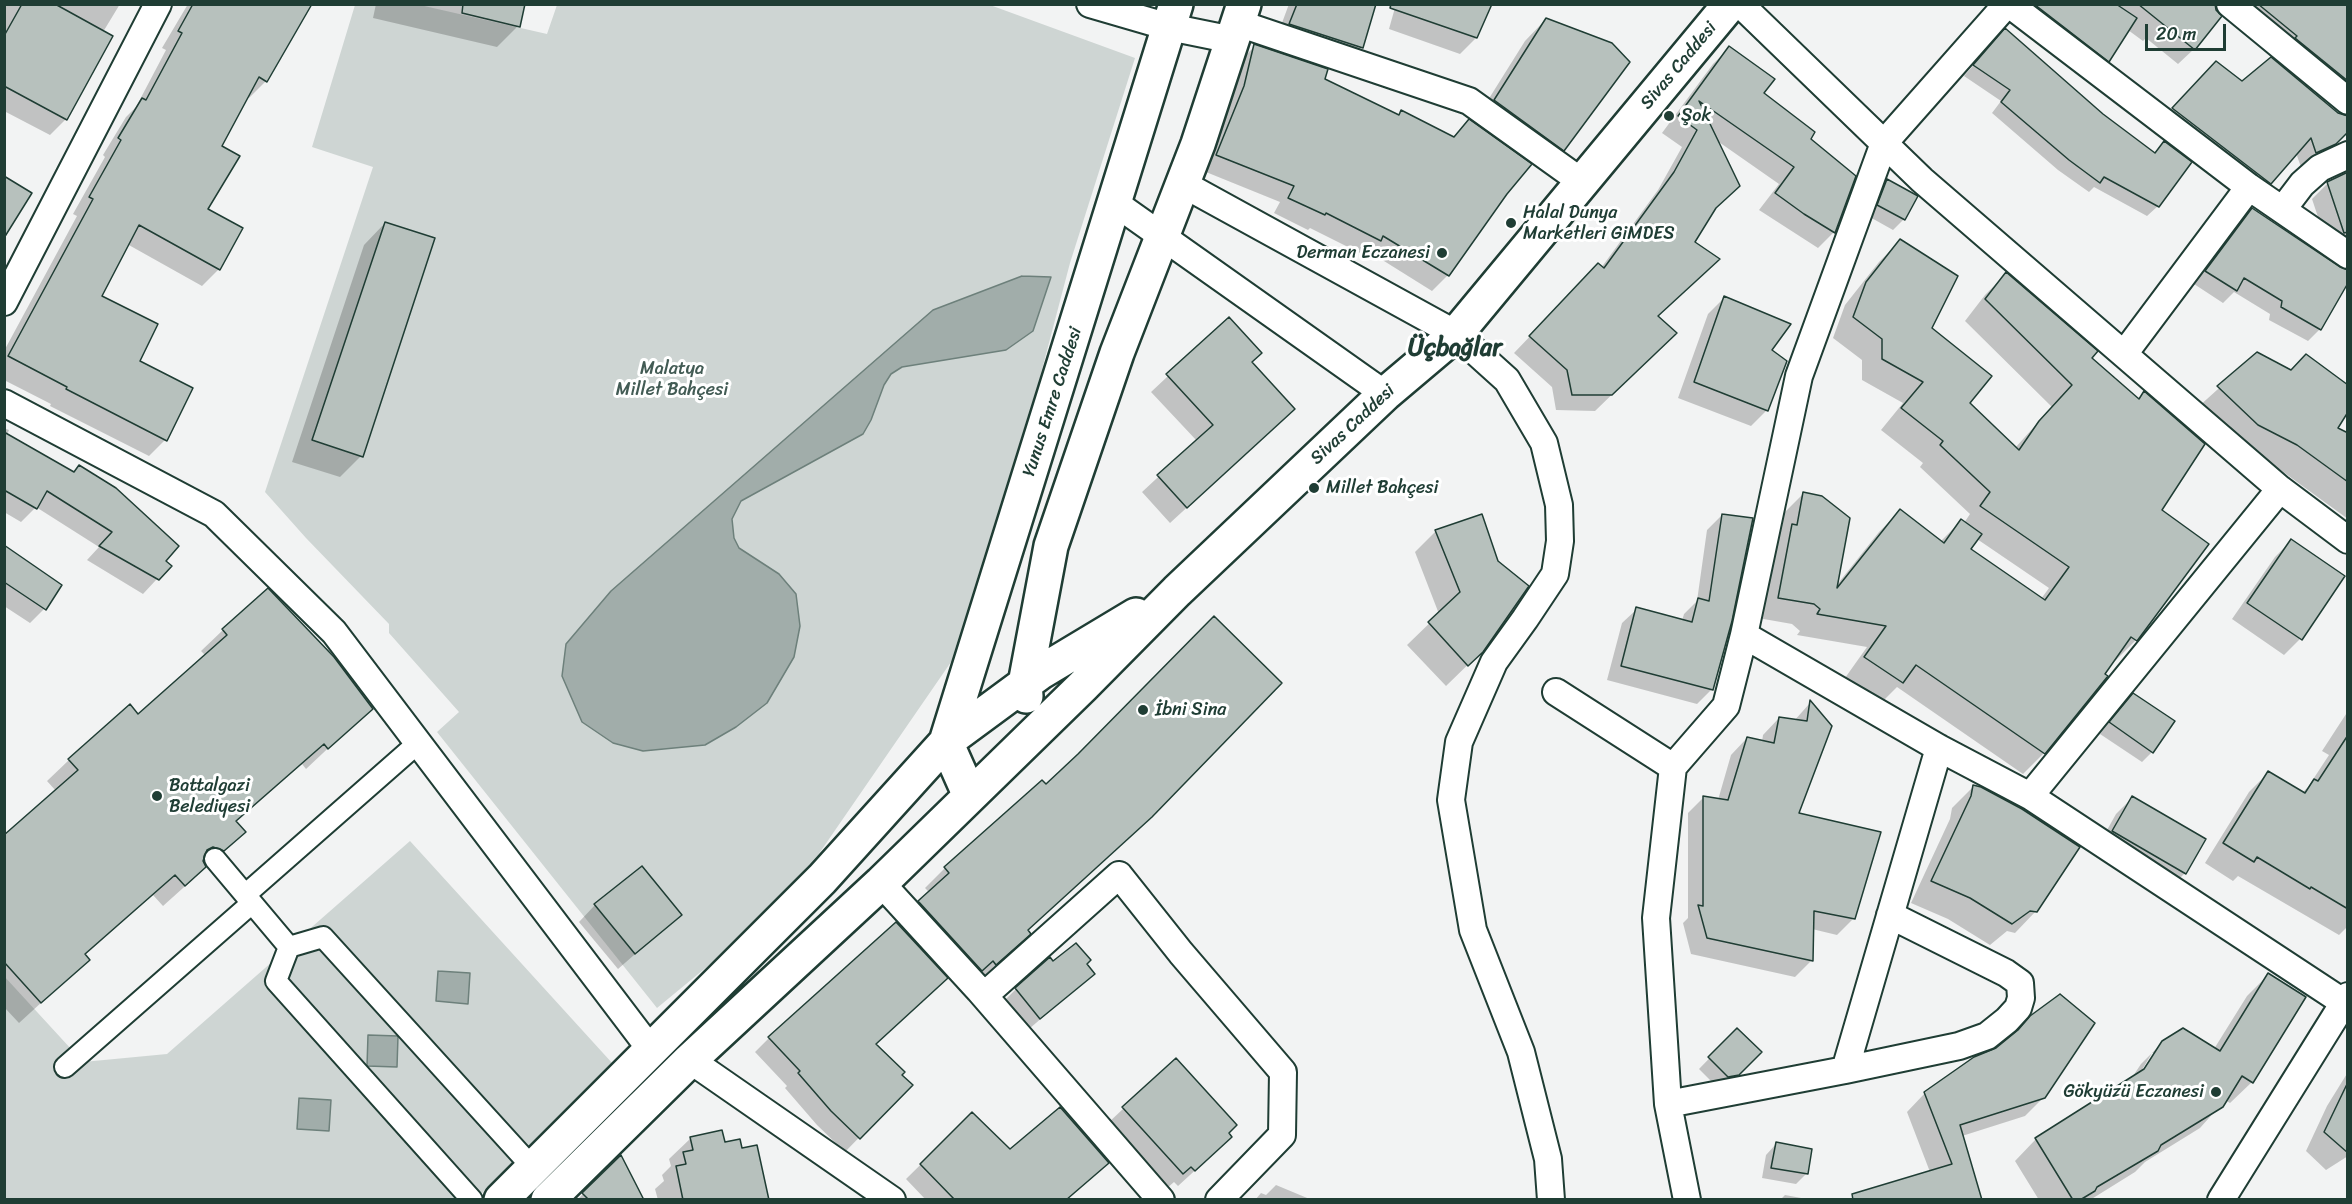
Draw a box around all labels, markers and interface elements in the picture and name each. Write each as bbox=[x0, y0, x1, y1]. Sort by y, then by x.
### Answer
scale bar bbox=[2148, 12, 2229, 50]
street label: Sivas Caddesi bbox=[1636, 18, 1722, 114]
text: 20 m bbox=[2156, 18, 2196, 50]
place label: Şok bbox=[1681, 105, 1711, 127]
marker: Şok bbox=[1662, 109, 1676, 123]
place label: Halal Dunya Marketleri GiMDES bbox=[1523, 202, 1675, 244]
marker: Halal Dunya Marketleri GiMDES bbox=[1504, 216, 1518, 230]
place label: Derman Eczanesi bbox=[1296, 242, 1430, 264]
marker: Derman Eczanesi bbox=[1435, 246, 1449, 260]
street label: Yunus Emre Caddesi bbox=[1019, 325, 1087, 479]
district label: Üçbağlar bbox=[1408, 335, 1502, 363]
park label: Malatya Millet Bahçesi bbox=[616, 358, 728, 400]
street label: Sivas Caddesi bbox=[1306, 380, 1400, 470]
place label: Millet Bahçesi bbox=[1326, 477, 1438, 499]
marker: Millet Bahçesi bbox=[1307, 481, 1321, 495]
place label: İbni Sina bbox=[1155, 699, 1226, 721]
marker: İbni Sina bbox=[1136, 703, 1150, 717]
place label: Battalgazi Belediyesi bbox=[169, 775, 250, 818]
marker: Battalgazi Belediyesi bbox=[150, 789, 164, 803]
place label: Gökyüzü Eczanesi bbox=[2063, 1081, 2204, 1103]
marker: Gökyüzü Eczanesi bbox=[2209, 1085, 2223, 1099]

